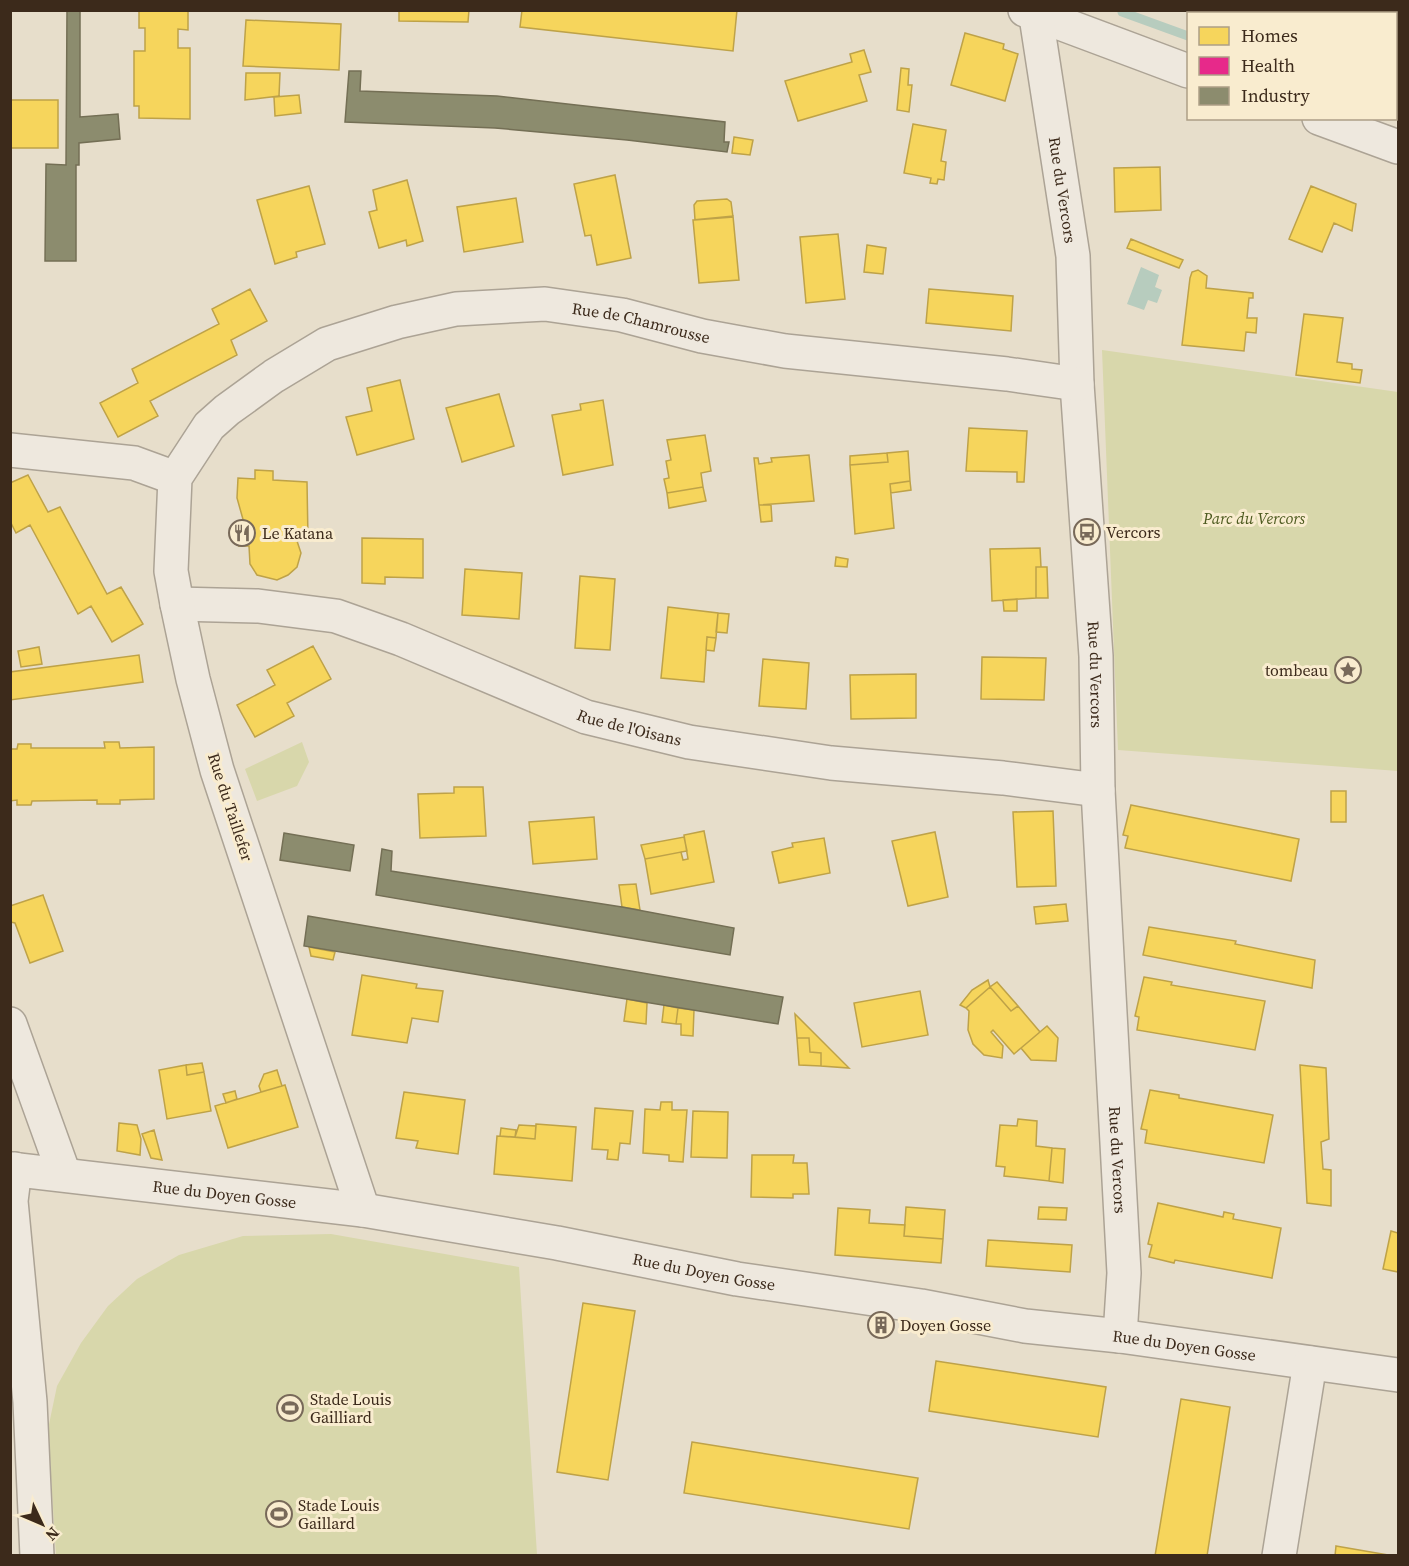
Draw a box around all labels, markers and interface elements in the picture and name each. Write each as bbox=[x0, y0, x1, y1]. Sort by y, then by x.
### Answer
legend bbox=[1187, 12, 1397, 120]
text: Homes bbox=[1241, 23, 1298, 48]
text: Health bbox=[1241, 53, 1295, 78]
text: Industry bbox=[1241, 83, 1311, 108]
street label: Rue du Vercors bbox=[1044, 135, 1082, 245]
street label: Rue de Chamrousse bbox=[570, 297, 712, 348]
park label: Parc du Vercors bbox=[1202, 507, 1305, 529]
bus stop icon: Vercors bbox=[1072, 517, 1102, 547]
restaurant icon: Le Katana bbox=[227, 518, 257, 548]
place label: Vercors bbox=[1106, 521, 1161, 543]
place label: Le Katana bbox=[262, 522, 334, 544]
street label: Rue du Vercors bbox=[1083, 620, 1108, 728]
place icon: tombeau bbox=[1333, 655, 1363, 685]
place label: tombeau bbox=[1265, 659, 1328, 681]
street label: Rue de l'Oisans bbox=[574, 703, 684, 751]
street label: Rue du Taillefer bbox=[203, 750, 259, 864]
street label: Rue du Vercors bbox=[1104, 1106, 1132, 1214]
street label: Rue du Doyen Gosse bbox=[151, 1175, 298, 1213]
street label: Rue du Doyen Gosse bbox=[631, 1247, 777, 1295]
building icon: Doyen Gosse bbox=[866, 1310, 896, 1340]
place label: Doyen Gosse bbox=[900, 1314, 991, 1336]
street label: Rue du Doyen Gosse bbox=[1111, 1324, 1257, 1366]
place label: Stade Louis Gailliard bbox=[310, 1388, 392, 1428]
sports icon: Stade Louis Gailliard bbox=[275, 1393, 305, 1423]
north arrow bbox=[12, 1494, 72, 1554]
place label: Stade Louis Gaillard bbox=[298, 1494, 380, 1534]
sports icon: Stade Louis Gaillard bbox=[264, 1499, 294, 1529]
text: N bbox=[41, 1523, 65, 1547]

